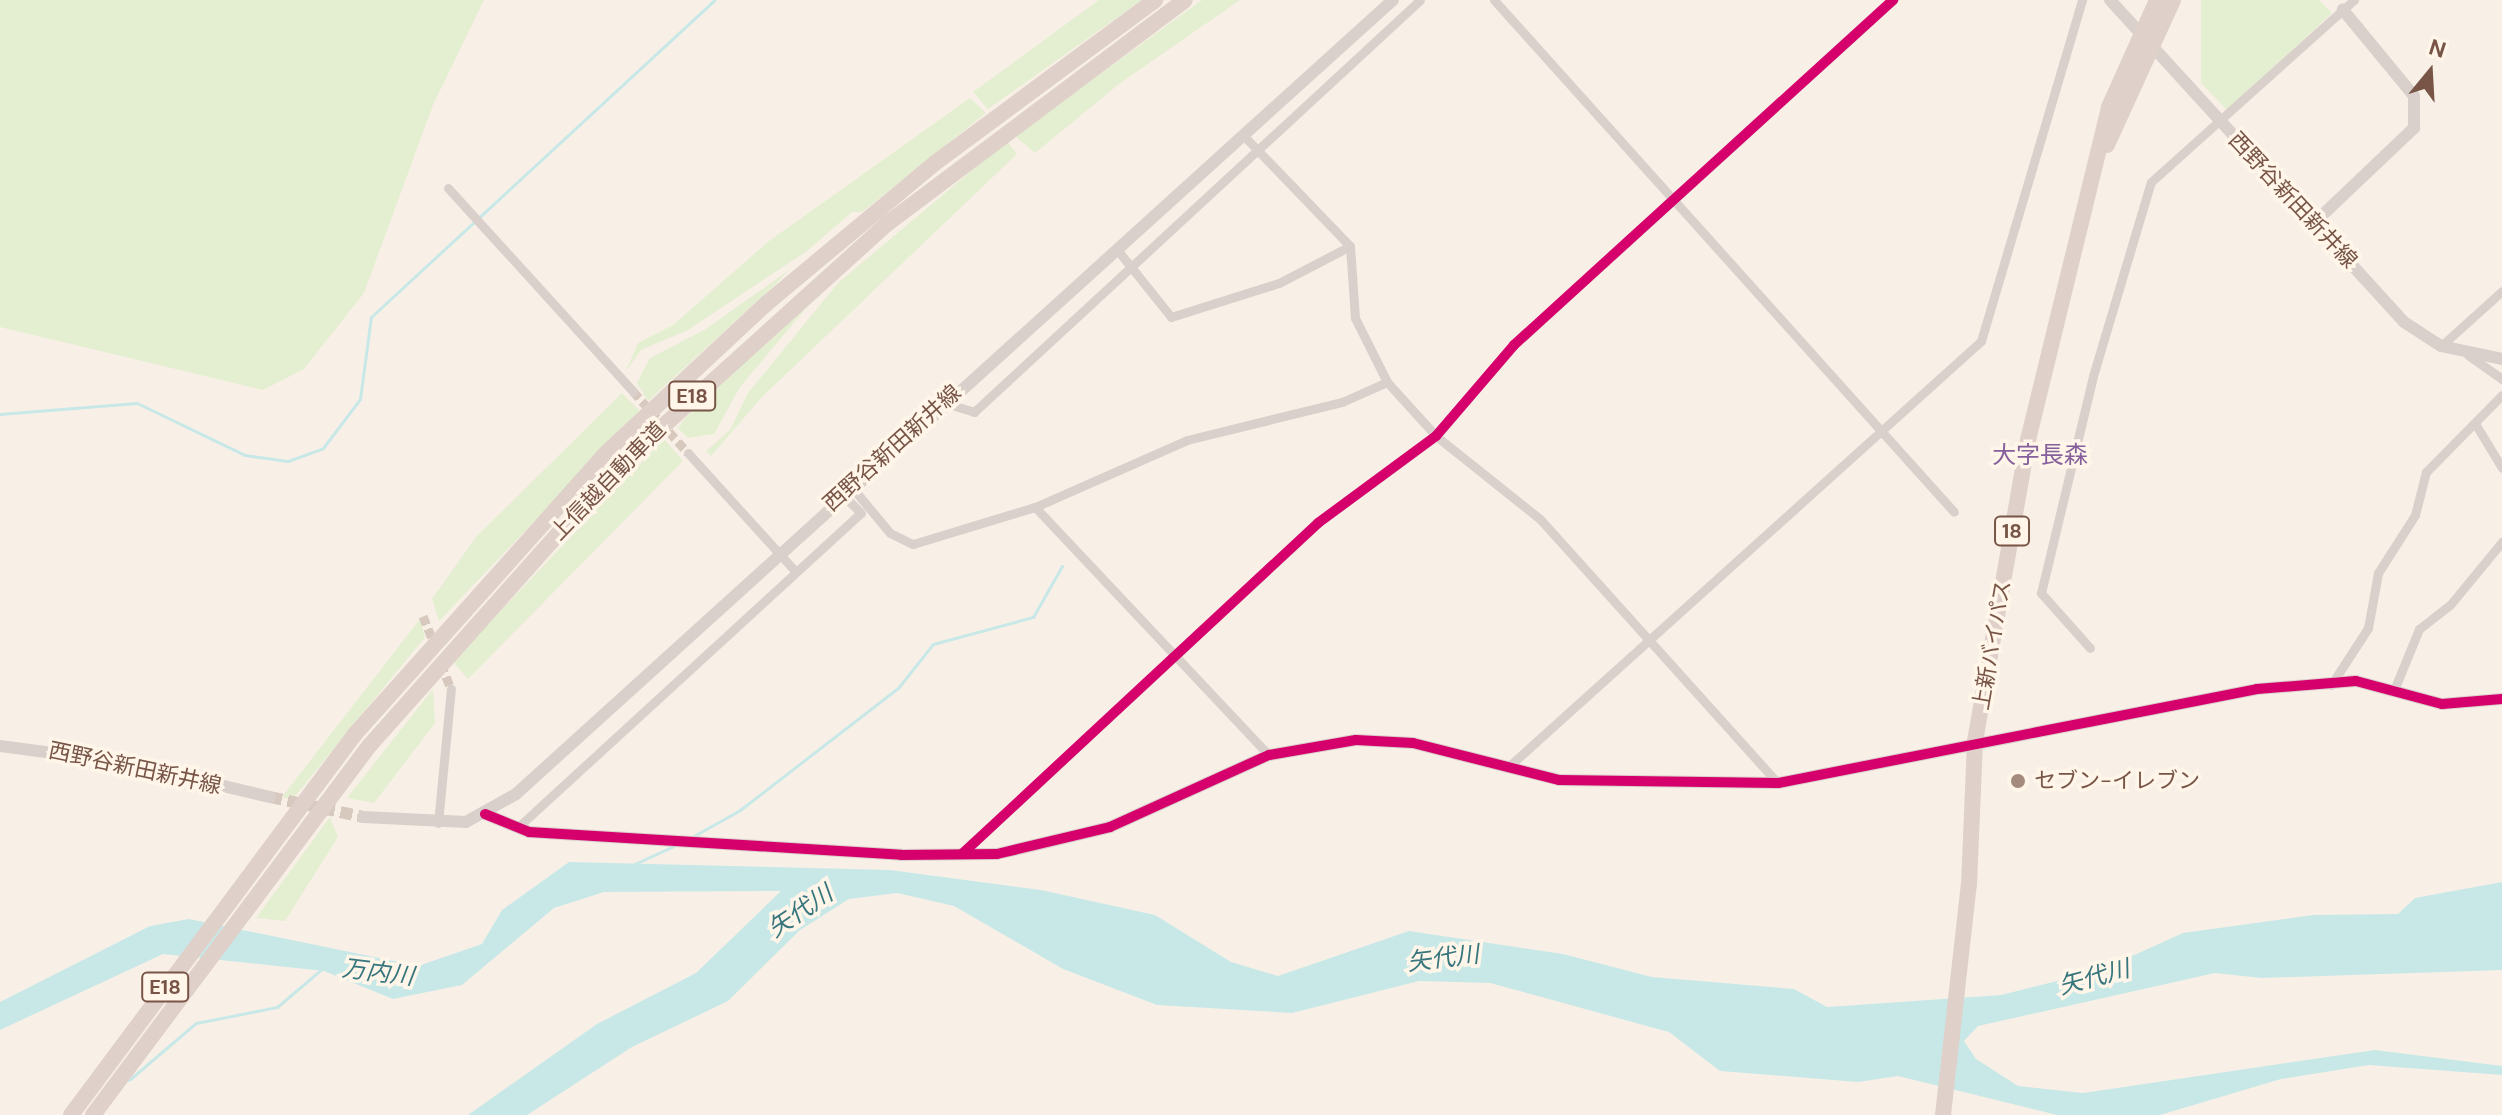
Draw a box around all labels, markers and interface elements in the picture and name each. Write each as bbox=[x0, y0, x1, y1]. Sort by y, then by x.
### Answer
north arrow bbox=[2390, 32, 2470, 112]
text: N bbox=[2425, 32, 2450, 65]
street label: 西野谷新田新井線 bbox=[2223, 127, 2363, 273]
street label: 西野谷新田新井線 bbox=[818, 379, 966, 517]
road number: E18 bbox=[668, 380, 716, 412]
street label: 上信越自動車道 bbox=[545, 416, 671, 546]
district label: 大字長森 bbox=[1992, 441, 2088, 469]
road number: 18 bbox=[1994, 515, 2030, 547]
street label: 上新バイパス bbox=[1968, 578, 2016, 712]
street label: 西野谷新田新井線 bbox=[46, 737, 224, 799]
place label: セブン-イレブン bbox=[2034, 768, 2200, 794]
marker: セブン-イレブン bbox=[2009, 772, 2027, 790]
water label: 矢代川 bbox=[762, 879, 838, 943]
water label: 矢代川 bbox=[1406, 939, 1480, 977]
water label: 万内川 bbox=[341, 953, 415, 991]
water label: 矢代川 bbox=[2055, 954, 2133, 1000]
road number: E18 bbox=[141, 971, 189, 1003]

